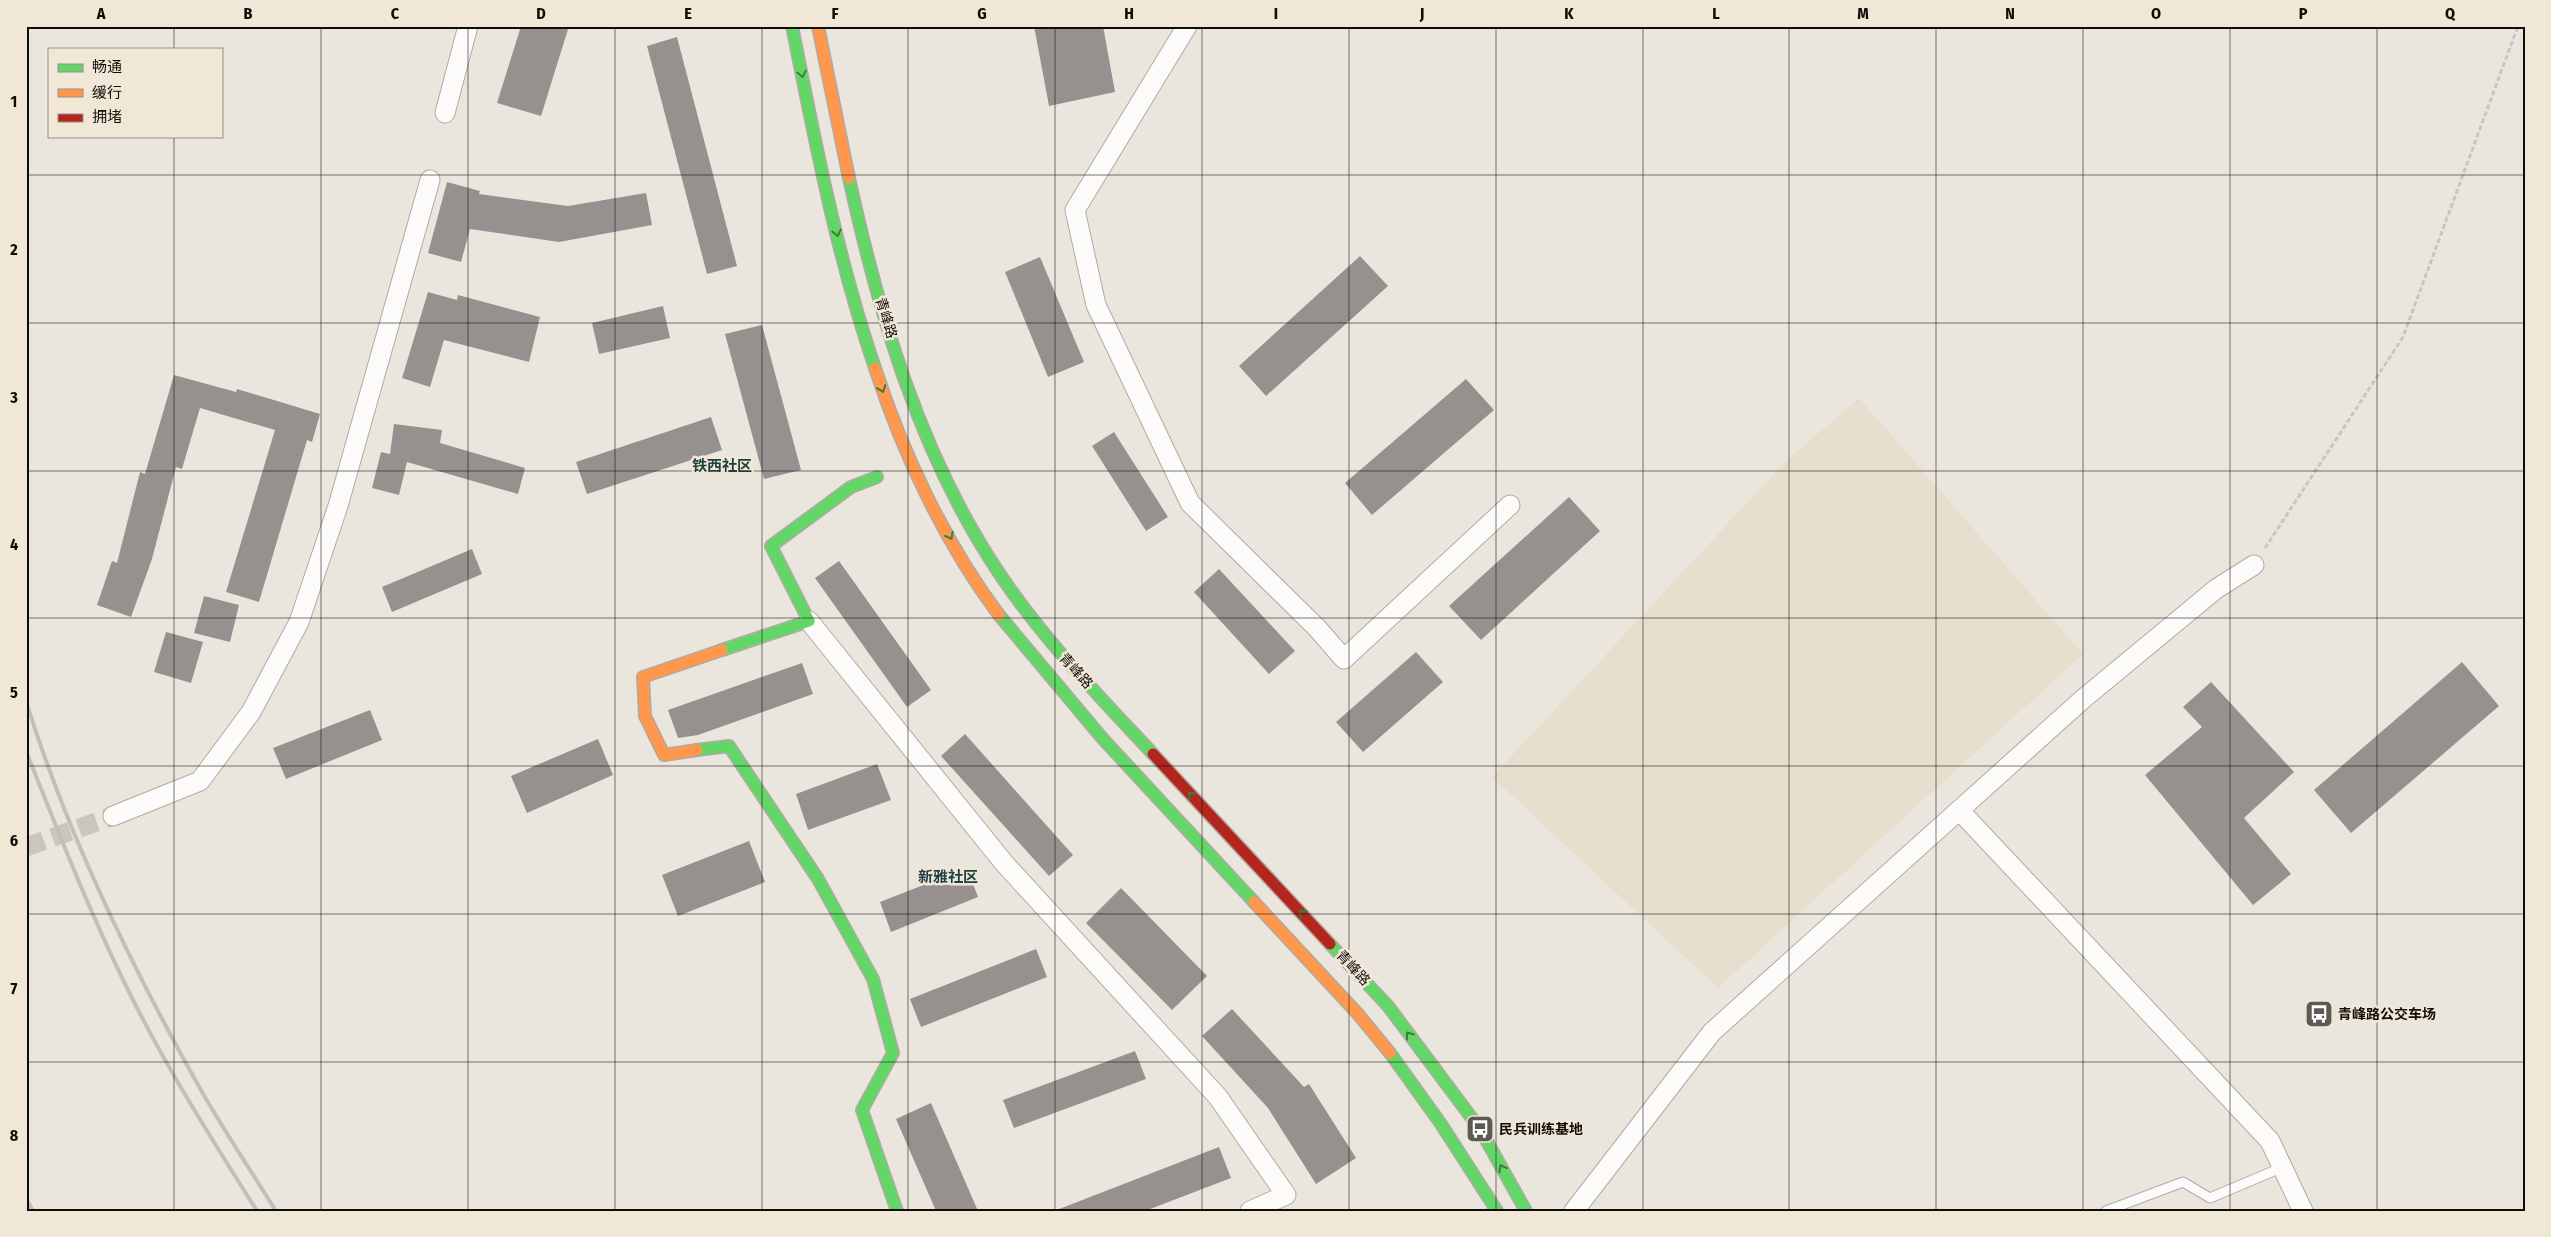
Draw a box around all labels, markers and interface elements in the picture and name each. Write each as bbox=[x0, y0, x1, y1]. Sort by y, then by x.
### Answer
text: A bbox=[96, 4, 106, 23]
text: B bbox=[244, 4, 253, 23]
text: C bbox=[391, 4, 400, 23]
text: D bbox=[536, 4, 546, 23]
text: E bbox=[684, 4, 692, 23]
text: F bbox=[831, 4, 839, 23]
text: G bbox=[977, 4, 987, 23]
text: H bbox=[1124, 4, 1134, 23]
text: I bbox=[1274, 4, 1278, 23]
text: J bbox=[1419, 4, 1424, 23]
text: K bbox=[1564, 4, 1574, 23]
text: L bbox=[1712, 4, 1720, 23]
text: M bbox=[1857, 4, 1869, 23]
text: N bbox=[2005, 4, 2015, 23]
text: O bbox=[2151, 4, 2161, 23]
text: P bbox=[2299, 4, 2308, 23]
text: Q bbox=[2445, 4, 2456, 23]
legend bbox=[48, 48, 222, 138]
text: 畅通 bbox=[92, 58, 122, 76]
one-way arrow bbox=[796, 70, 807, 78]
text: 缓行 bbox=[92, 84, 122, 102]
text: 1 bbox=[11, 92, 17, 111]
text: 拥堵 bbox=[92, 108, 122, 126]
one-way arrow bbox=[831, 228, 842, 237]
text: 2 bbox=[9, 240, 18, 259]
street label: 青峰路 bbox=[872, 295, 900, 341]
one-way arrow bbox=[876, 384, 886, 392]
text: 3 bbox=[9, 388, 18, 407]
district label: 铁西社区 bbox=[692, 457, 752, 475]
one-way arrow bbox=[944, 530, 954, 539]
text: 4 bbox=[10, 535, 18, 554]
street label: 青峰路 bbox=[1056, 650, 1096, 692]
text: 5 bbox=[10, 683, 18, 702]
one-way arrow bbox=[1188, 791, 1197, 800]
text: 6 bbox=[10, 831, 18, 850]
district label: 新雅社区 bbox=[918, 868, 978, 886]
one-way arrow bbox=[1299, 910, 1308, 919]
street label: 青峰路 bbox=[1332, 947, 1374, 989]
text: 7 bbox=[11, 979, 18, 998]
bus stop icon: 青峰路公交车场 bbox=[2304, 999, 2334, 1029]
place label: 青峰路公交车场 bbox=[2338, 1006, 2436, 1023]
one-way arrow bbox=[1407, 1032, 1415, 1041]
bus stop icon: 民兵训练基地 bbox=[1465, 1114, 1495, 1144]
place label: 民兵训练基地 bbox=[1499, 1121, 1583, 1138]
text: 8 bbox=[10, 1126, 19, 1145]
one-way arrow bbox=[1499, 1165, 1509, 1174]

